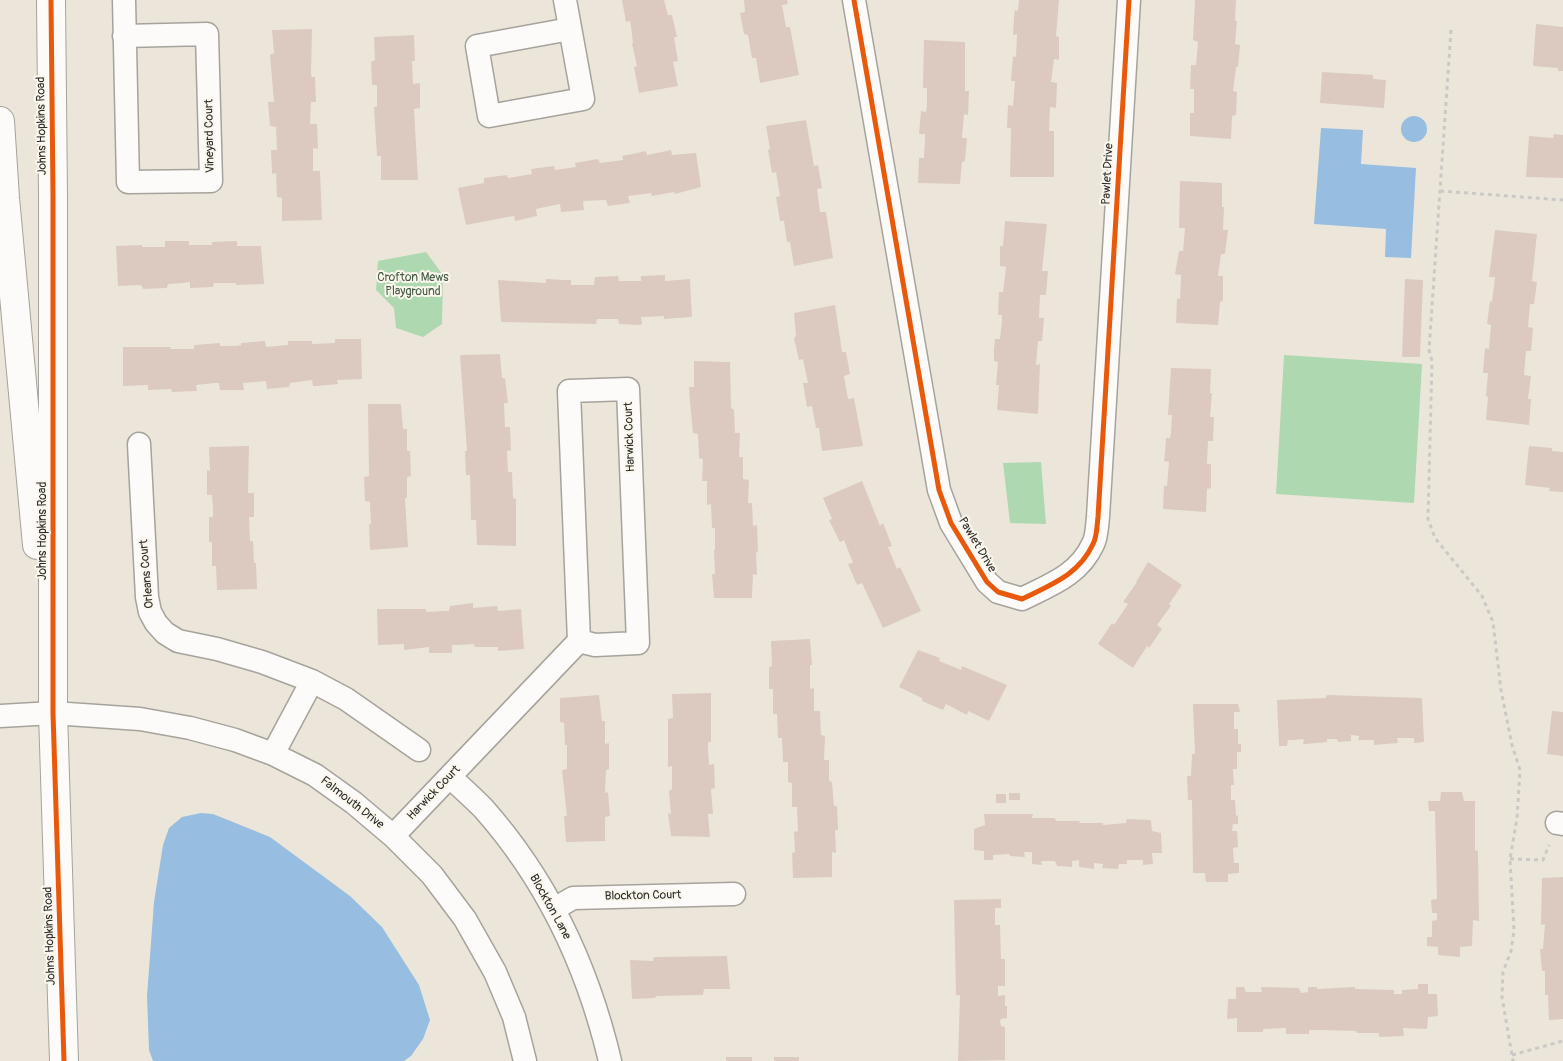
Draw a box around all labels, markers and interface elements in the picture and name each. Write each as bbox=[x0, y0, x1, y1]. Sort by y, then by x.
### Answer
street label: Johns Hopkins Road bbox=[34, 77, 50, 175]
street label: Vineyard Court bbox=[202, 99, 218, 173]
street label: Pawlet Drive bbox=[1099, 143, 1117, 205]
park label: Crofton Mews Playground bbox=[377, 271, 449, 299]
street label: Harwick Court bbox=[622, 402, 638, 472]
street label: Johns Hopkins Road bbox=[36, 482, 50, 580]
street label: Pawlet Drive bbox=[955, 515, 999, 575]
street label: Orleans Court bbox=[137, 539, 157, 609]
street label: Harwick Court bbox=[404, 763, 464, 823]
street label: Falmouth Drive bbox=[317, 774, 387, 832]
street label: Blockton Lane bbox=[526, 872, 574, 942]
street label: Johns Hopkins Road bbox=[41, 887, 59, 985]
street label: Blockton Court bbox=[605, 888, 681, 904]

